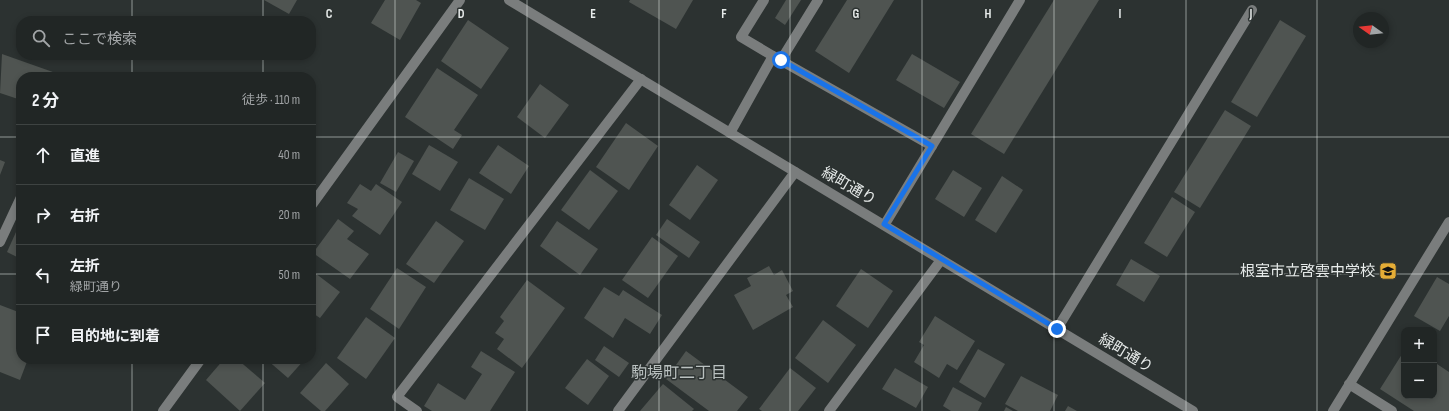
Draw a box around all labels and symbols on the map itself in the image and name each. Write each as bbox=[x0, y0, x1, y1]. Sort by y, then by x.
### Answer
text: C bbox=[326, 6, 333, 22]
text: D bbox=[458, 6, 465, 22]
text: E bbox=[590, 6, 596, 22]
text: F bbox=[721, 6, 727, 22]
text: G bbox=[853, 6, 860, 22]
text: H bbox=[985, 6, 992, 22]
text: I bbox=[1119, 6, 1122, 22]
text: J bbox=[1249, 6, 1253, 22]
north arrow bbox=[1353, 12, 1389, 48]
route start bbox=[772, 51, 790, 69]
street label: 緑町通り bbox=[818, 163, 879, 210]
school or university icon: 根室市立啓雲中学校 bbox=[1378, 261, 1398, 281]
place label: 根室市立啓雲中学校 bbox=[1240, 262, 1375, 281]
route end bbox=[1048, 320, 1066, 338]
street label: 緑町通り bbox=[1095, 330, 1156, 377]
district label: 駒場町二丁目 bbox=[631, 364, 727, 383]

